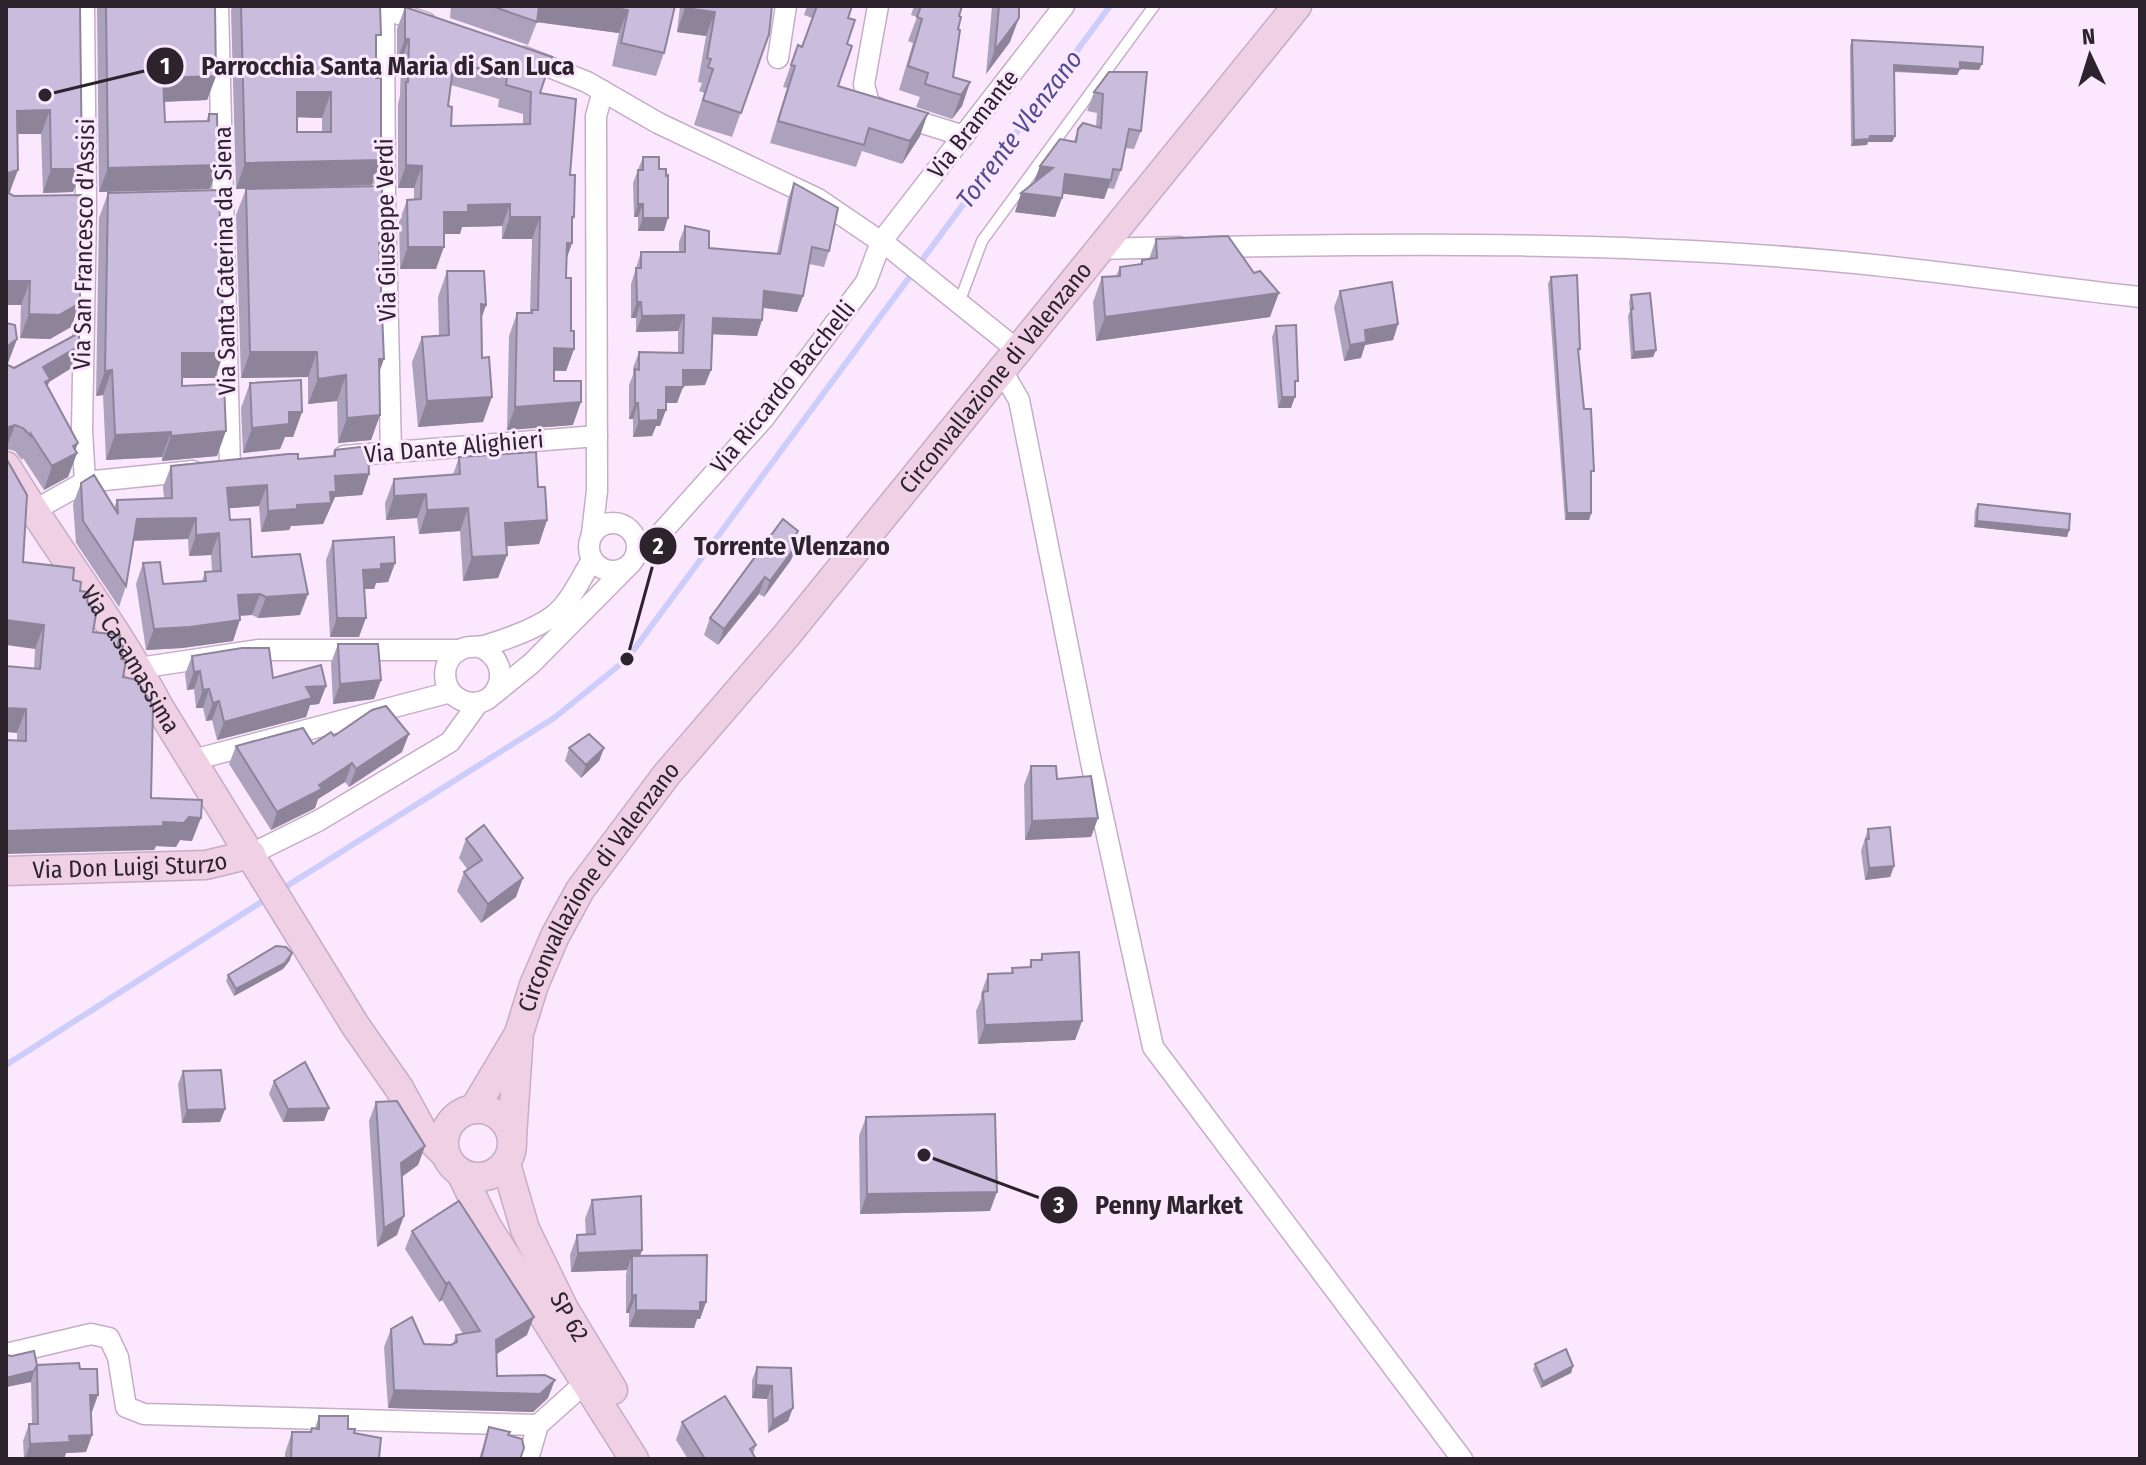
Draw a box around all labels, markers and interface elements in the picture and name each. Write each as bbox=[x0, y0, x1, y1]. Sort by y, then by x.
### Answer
north arrow bbox=[2050, 16, 2130, 96]
text: N bbox=[2081, 23, 2096, 50]
callout: Parrocchia Santa Maria di San Luca bbox=[145, 41, 590, 91]
water label: Torrente Vlenzano bbox=[950, 44, 1089, 215]
text: Parrocchia Santa Maria di San Luca bbox=[201, 51, 575, 82]
text: 1 bbox=[160, 52, 170, 80]
street label: Via Bramante bbox=[922, 64, 1024, 184]
street label: Via San Francesco d'Assisi bbox=[68, 118, 100, 370]
street label: Via Santa Caterina da Siena bbox=[209, 126, 241, 396]
street label: Via Giuseppe Verdi bbox=[370, 138, 402, 322]
street label: Circonvallazione di Valenzano bbox=[893, 256, 1098, 499]
street label: Via Riccardo Bacchelli bbox=[705, 295, 861, 479]
street label: Via Dante Alighieri bbox=[363, 425, 545, 469]
callout: Torrente Vlenzano bbox=[638, 521, 906, 571]
text: Torrente Vlenzano bbox=[694, 531, 890, 562]
text: 2 bbox=[651, 532, 664, 560]
street label: Via Casamassima bbox=[74, 580, 186, 738]
street label: Circonvallazione di Valenzano bbox=[512, 756, 685, 1015]
street label: Via Don Luigi Sturzo bbox=[32, 846, 230, 884]
callout: Penny Market bbox=[1039, 1180, 1259, 1230]
text: Penny Market bbox=[1095, 1190, 1244, 1221]
text: 3 bbox=[1052, 1191, 1065, 1219]
street label: SP 62 bbox=[544, 1288, 594, 1347]

